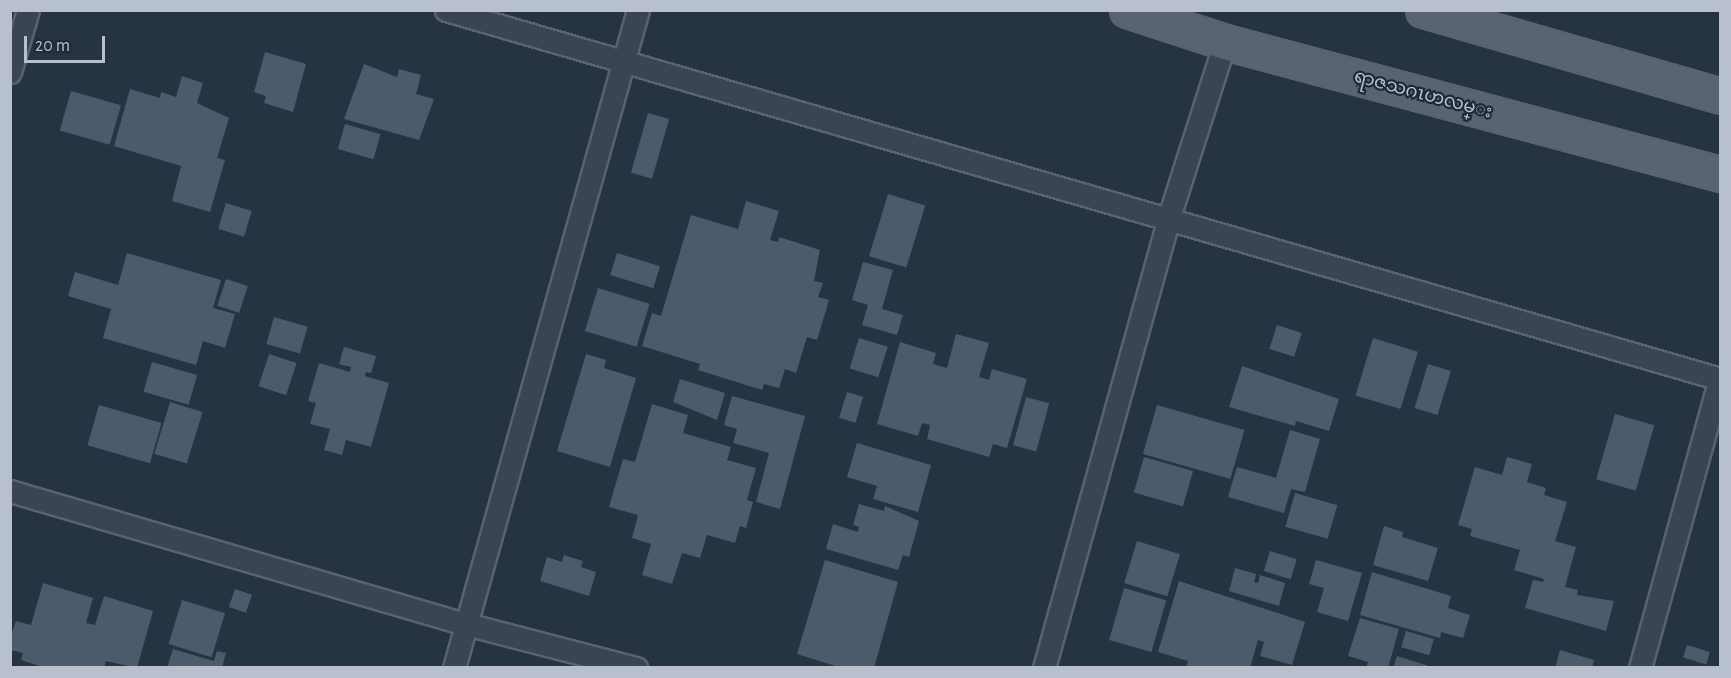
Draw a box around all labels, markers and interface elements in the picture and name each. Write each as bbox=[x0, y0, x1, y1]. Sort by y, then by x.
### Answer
scale bar bbox=[27, 24, 108, 62]
text: 20 m bbox=[35, 37, 70, 55]
street label: ရာဇသဂၤဟလမ္း bbox=[1352, 66, 1494, 124]

